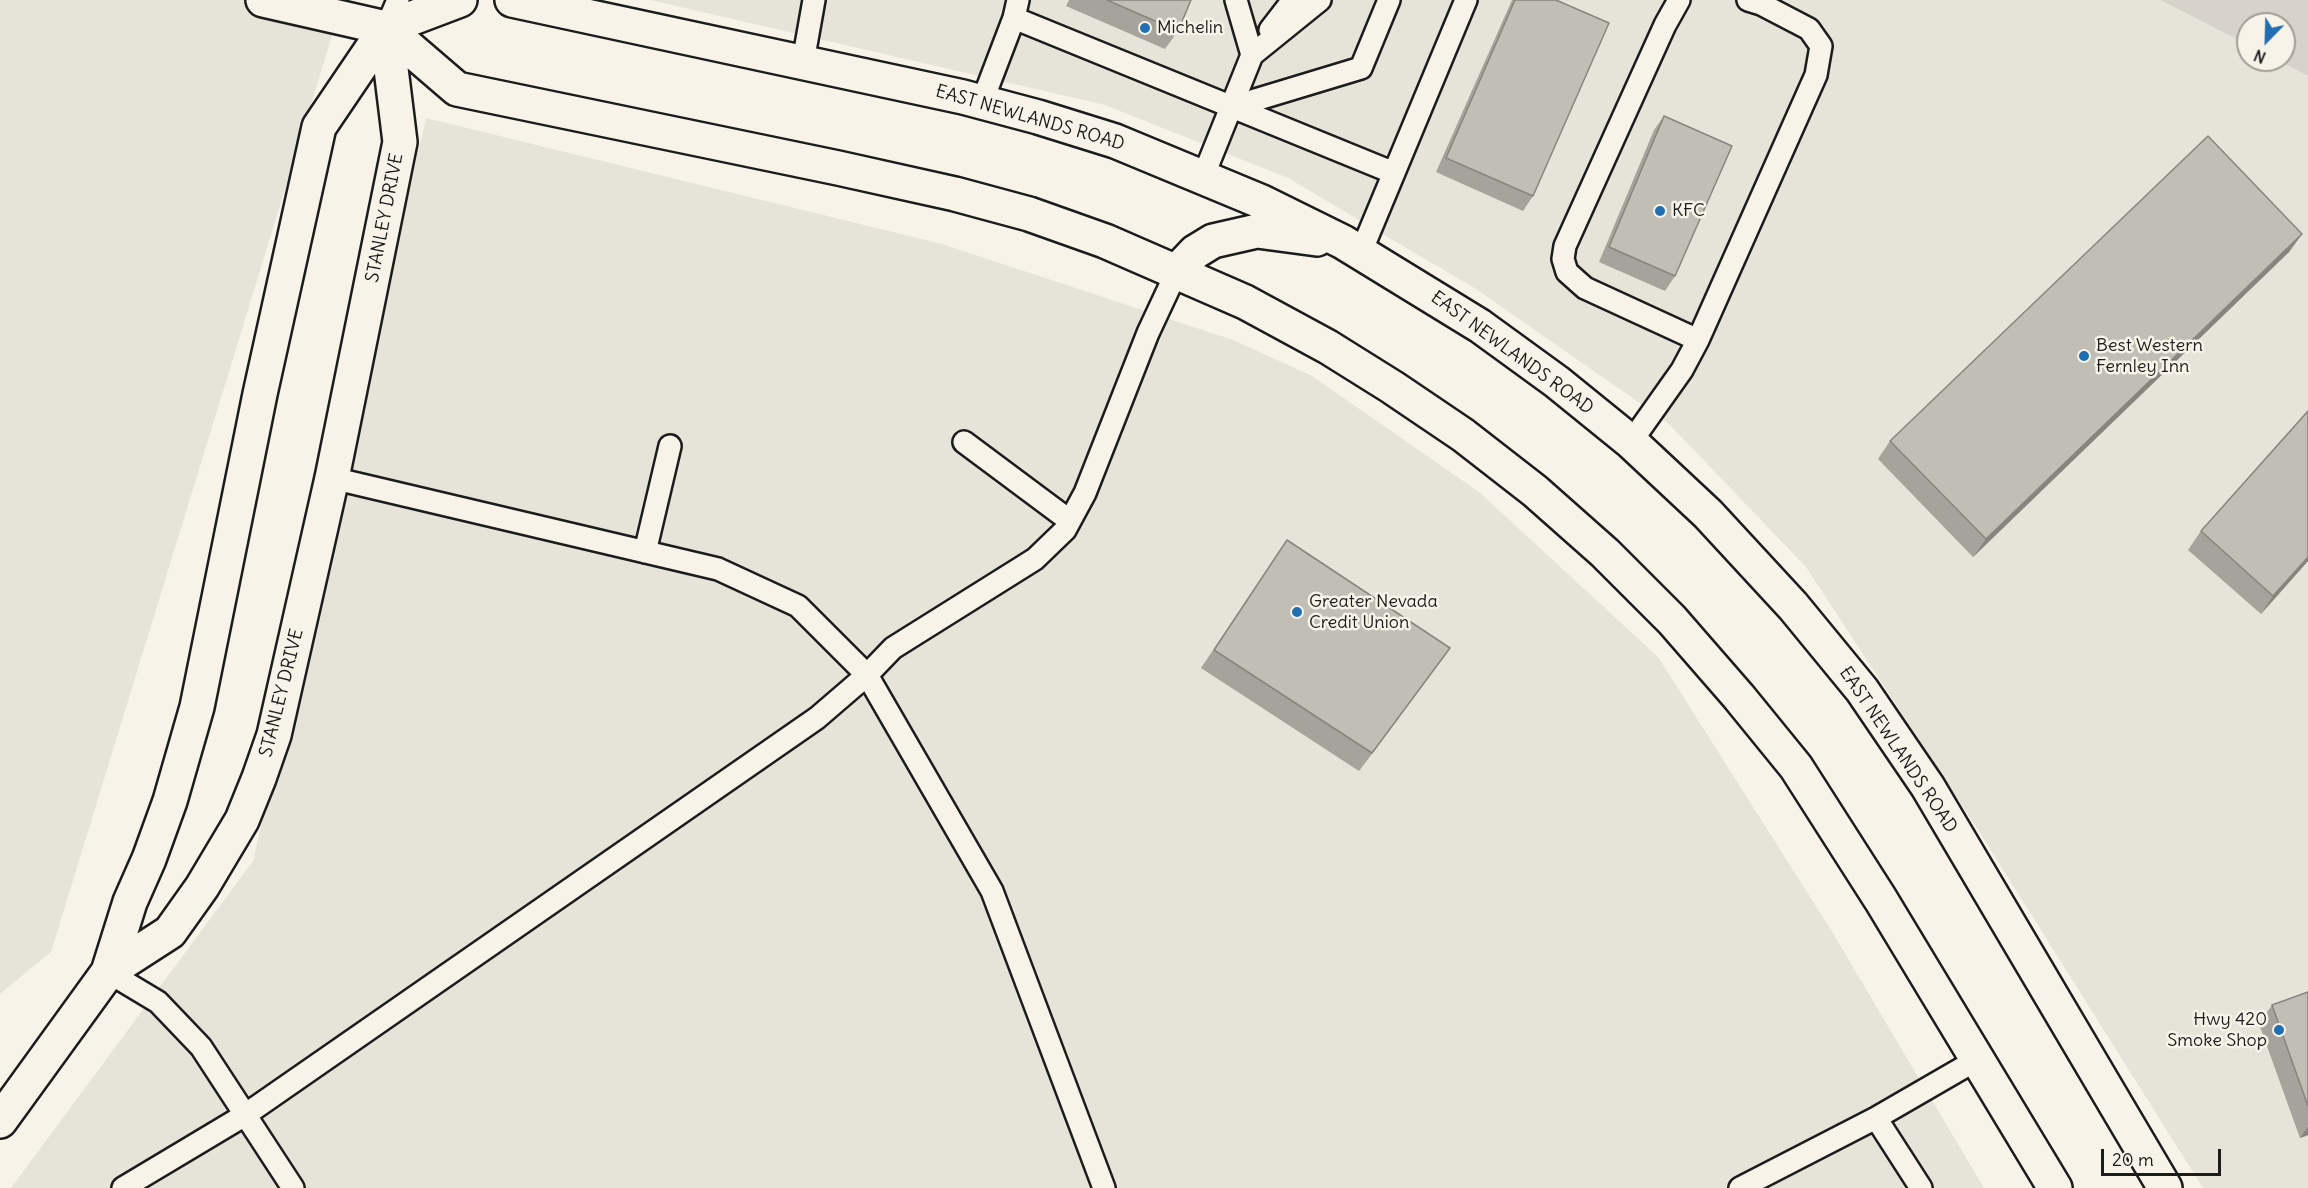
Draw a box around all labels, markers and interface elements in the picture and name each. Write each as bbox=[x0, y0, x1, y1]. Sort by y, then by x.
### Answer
north arrow bbox=[2236, 12, 2296, 72]
place label: Michelin bbox=[1157, 17, 1223, 39]
marker: Michelin bbox=[1138, 21, 1152, 35]
text: N bbox=[2251, 45, 2269, 68]
street label: EAST NEWLANDS ROAD bbox=[933, 81, 1127, 155]
street label: STANLEY DRIVE bbox=[362, 152, 408, 284]
place label: KFC bbox=[1672, 200, 1705, 222]
marker: KFC bbox=[1653, 204, 1667, 218]
street label: EAST NEWLANDS ROAD bbox=[1426, 287, 1598, 419]
place label: Best Western Fernley Inn bbox=[2096, 335, 2203, 378]
marker: Best Western Fernley Inn bbox=[2077, 349, 2091, 363]
place label: Greater Nevada Credit Union bbox=[1309, 591, 1438, 634]
marker: Greater Nevada Credit Union bbox=[1290, 605, 1304, 619]
street label: STANLEY DRIVE bbox=[256, 627, 308, 759]
street label: EAST NEWLANDS ROAD bbox=[1834, 663, 1962, 837]
place label: Hwy 420 Smoke Shop bbox=[2167, 1009, 2267, 1052]
marker: Hwy 420 Smoke Shop bbox=[2272, 1023, 2286, 1037]
scale bar bbox=[2104, 1137, 2224, 1175]
text: 20 m bbox=[2112, 1148, 2154, 1171]

